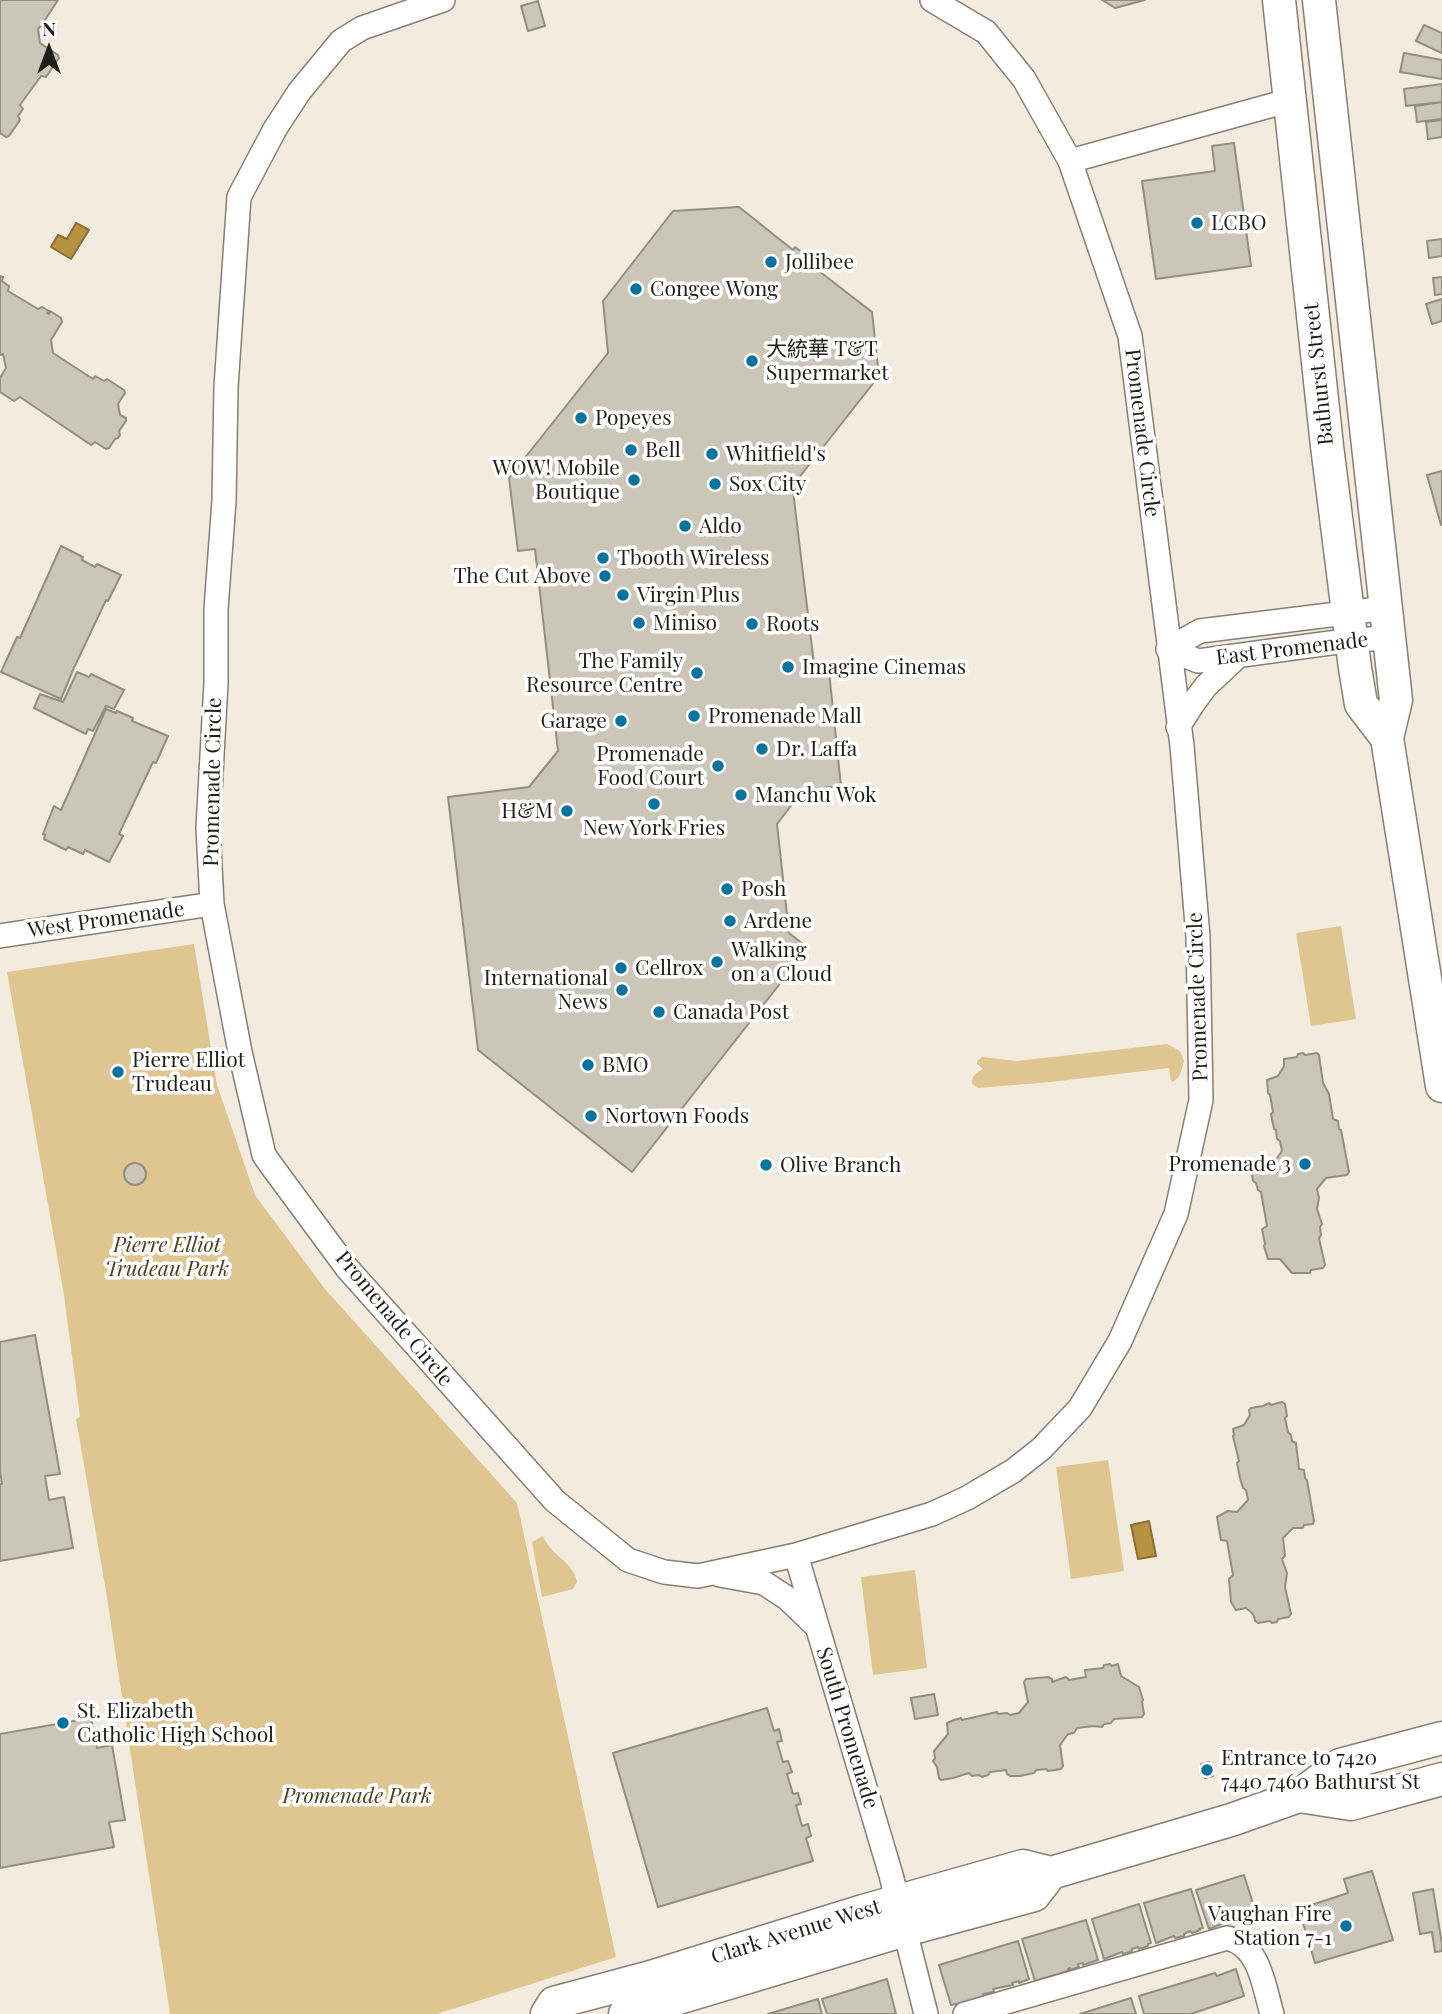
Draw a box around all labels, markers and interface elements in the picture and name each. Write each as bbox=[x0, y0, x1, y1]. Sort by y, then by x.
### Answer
north arrow bbox=[14, 14, 84, 84]
text: N bbox=[42, 15, 56, 41]
place label: LCBO bbox=[1211, 210, 1266, 236]
marker: LCBO bbox=[1189, 215, 1205, 231]
place label: Jollibee bbox=[785, 249, 854, 275]
marker: Jollibee bbox=[763, 254, 779, 270]
place label: Congee Wong bbox=[650, 276, 778, 302]
marker: Congee Wong bbox=[628, 281, 644, 297]
street label: Bathurst Street bbox=[1299, 301, 1339, 447]
place label: 大統華 T&T Supermarket bbox=[766, 336, 889, 386]
street label: Promenade Circle bbox=[1119, 347, 1165, 519]
marker: 大統華 T&T Supermarket bbox=[744, 353, 760, 369]
place label: Popeyes bbox=[595, 405, 672, 431]
marker: Popeyes bbox=[573, 410, 589, 426]
place label: Bell bbox=[645, 437, 681, 463]
place label: Whitfield's bbox=[726, 441, 826, 467]
marker: Bell bbox=[623, 442, 639, 458]
marker: Whitfield's bbox=[704, 446, 720, 462]
place label: WOW! Mobile Boutique bbox=[492, 455, 620, 505]
place label: Sox City bbox=[729, 471, 806, 497]
marker: WOW! Mobile Boutique bbox=[626, 472, 642, 488]
marker: Sox City bbox=[707, 476, 723, 492]
place label: Aldo bbox=[699, 513, 742, 539]
marker: Aldo bbox=[677, 518, 693, 534]
place label: Tbooth Wireless bbox=[617, 545, 769, 571]
marker: Tbooth Wireless bbox=[595, 550, 611, 566]
place label: The Cut Above bbox=[453, 563, 591, 589]
marker: The Cut Above bbox=[597, 568, 613, 584]
place label: Virgin Plus bbox=[637, 582, 740, 608]
marker: Virgin Plus bbox=[615, 587, 631, 603]
place label: Miniso bbox=[653, 610, 717, 636]
place label: Roots bbox=[766, 611, 819, 637]
marker: Miniso bbox=[631, 615, 647, 631]
marker: Roots bbox=[744, 616, 760, 632]
street label: East Promenade bbox=[1214, 627, 1370, 671]
place label: The Family Resource Centre bbox=[526, 648, 683, 698]
place label: Imagine Cinemas bbox=[802, 654, 966, 680]
marker: Imagine Cinemas bbox=[780, 659, 796, 675]
marker: The Family Resource Centre bbox=[689, 665, 705, 681]
street label: Promenade Circle bbox=[199, 697, 227, 867]
place label: Promenade Mall bbox=[708, 703, 862, 729]
place label: Garage bbox=[541, 708, 607, 734]
marker: Promenade Mall bbox=[686, 708, 702, 724]
marker: Garage bbox=[613, 713, 629, 729]
place label: Dr. Laffa bbox=[776, 736, 857, 762]
place label: Promenade Food Court bbox=[596, 741, 704, 791]
marker: Dr. Laffa bbox=[754, 741, 770, 757]
marker: Promenade Food Court bbox=[710, 758, 726, 774]
place label: Manchu Wok bbox=[755, 782, 877, 808]
marker: Manchu Wok bbox=[733, 787, 749, 803]
marker: New York Fries bbox=[646, 796, 662, 812]
place label: H&M bbox=[501, 798, 553, 824]
marker: H&M bbox=[559, 803, 575, 819]
place label: New York Fries bbox=[583, 815, 725, 841]
place label: Posh bbox=[741, 876, 786, 902]
marker: Posh bbox=[719, 881, 735, 897]
street label: West Promenade bbox=[26, 897, 186, 943]
place label: Ardene bbox=[744, 908, 812, 934]
street label: Promenade Circle bbox=[1182, 912, 1214, 1082]
marker: Ardene bbox=[722, 913, 738, 929]
place label: Walking on a Cloud bbox=[731, 937, 832, 987]
marker: Walking on a Cloud bbox=[709, 954, 725, 970]
place label: Cellrox bbox=[635, 955, 703, 981]
marker: Cellrox bbox=[613, 960, 629, 976]
place label: International News bbox=[484, 965, 608, 1015]
marker: International News bbox=[614, 982, 630, 998]
place label: Canada Post bbox=[673, 999, 789, 1025]
marker: Canada Post bbox=[651, 1004, 667, 1020]
place label: Pierre Elliot Trudeau bbox=[132, 1047, 245, 1097]
place label: BMO bbox=[602, 1052, 649, 1078]
marker: BMO bbox=[580, 1057, 596, 1073]
marker: Pierre Elliot Trudeau bbox=[110, 1064, 126, 1080]
place label: Nortown Foods bbox=[605, 1103, 749, 1129]
marker: Nortown Foods bbox=[583, 1108, 599, 1124]
place label: Promenade 3 bbox=[1168, 1151, 1291, 1177]
place label: Olive Branch bbox=[780, 1152, 901, 1178]
marker: Promenade 3 bbox=[1297, 1156, 1313, 1172]
marker: Olive Branch bbox=[758, 1157, 774, 1173]
park label: Pierre Elliot Trudeau Park bbox=[105, 1232, 229, 1282]
street label: Promenade Circle bbox=[330, 1246, 458, 1392]
street label: South Promenade bbox=[810, 1644, 884, 1812]
place label: St. Elizabeth Catholic High School bbox=[77, 1698, 274, 1748]
marker: St. Elizabeth Catholic High School bbox=[55, 1715, 71, 1731]
place label: Entrance to 7420 7440 7460 Bathurst St bbox=[1221, 1745, 1420, 1795]
marker: Entrance to 7420 7440 7460 Bathurst St bbox=[1199, 1762, 1215, 1778]
park label: Promenade Park bbox=[283, 1783, 431, 1809]
street label: Clark Avenue West bbox=[708, 1894, 884, 1970]
place label: Vaughan Fire Station 7-1 bbox=[1208, 1901, 1332, 1951]
marker: Vaughan Fire Station 7-1 bbox=[1338, 1918, 1354, 1934]

